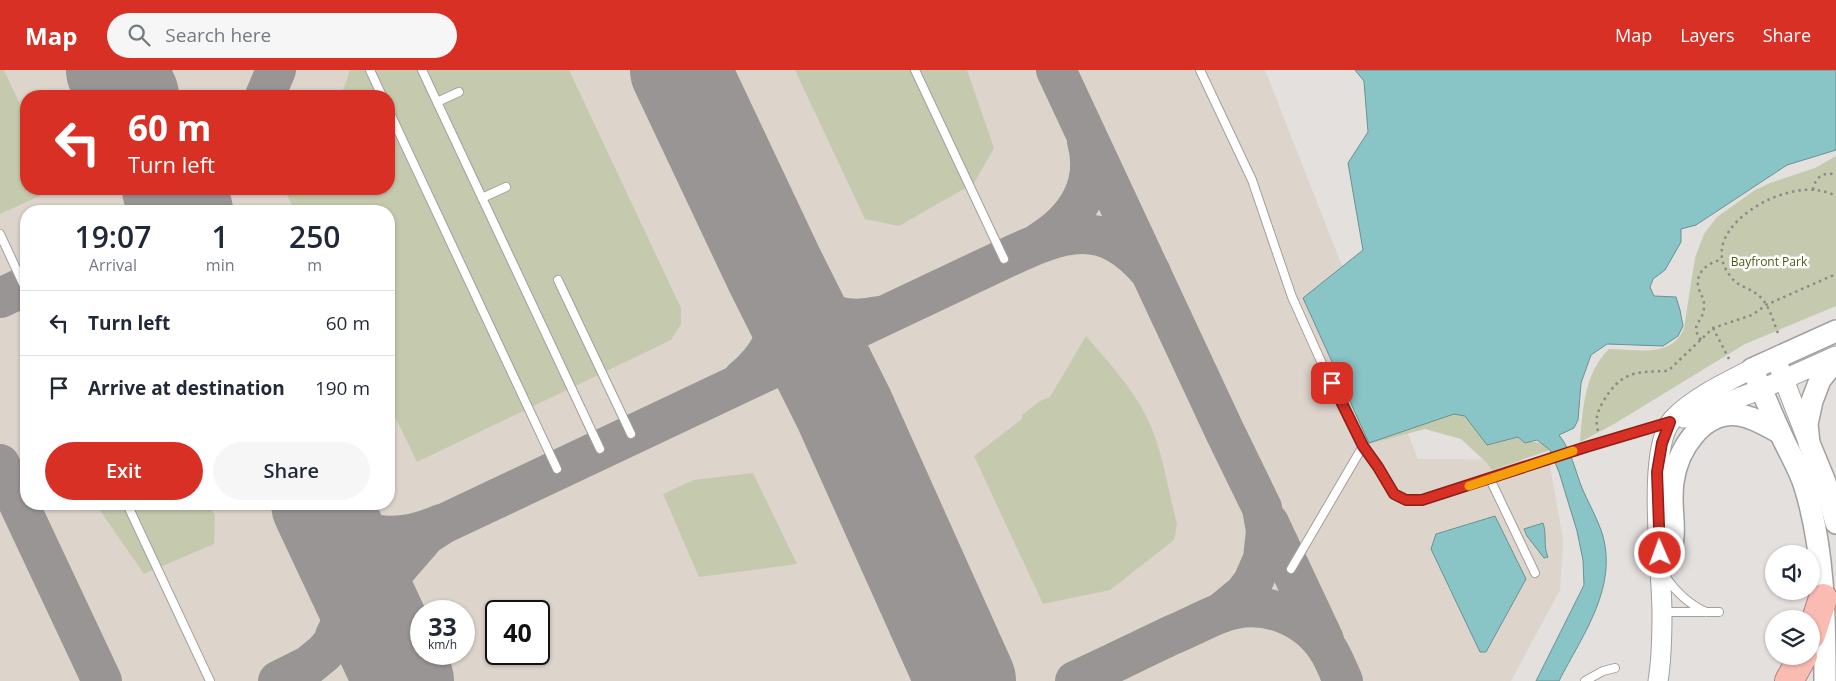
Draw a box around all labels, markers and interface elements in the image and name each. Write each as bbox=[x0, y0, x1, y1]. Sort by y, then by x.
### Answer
search box bbox=[107, 13, 457, 58]
text: Map bbox=[25, 19, 77, 52]
icon: search bbox=[125, 21, 153, 49]
text: Search here bbox=[165, 22, 271, 48]
text: Map bbox=[1615, 23, 1652, 47]
text: Layers bbox=[1680, 23, 1735, 47]
text: Share bbox=[1763, 23, 1811, 47]
text: 60 m bbox=[128, 104, 211, 151]
icon: left bbox=[45, 110, 110, 175]
text: Turn left bbox=[128, 149, 215, 179]
text: 19:07 bbox=[75, 216, 151, 257]
text: 1 bbox=[212, 216, 229, 257]
text: 250 bbox=[289, 216, 340, 257]
park label: Bayfront Park bbox=[1731, 253, 1808, 270]
text: Arrival bbox=[89, 254, 137, 276]
text: min bbox=[206, 254, 235, 276]
text: m bbox=[307, 254, 322, 276]
icon: left bbox=[45, 309, 73, 337]
text: Turn left bbox=[88, 310, 170, 336]
text: 60 m bbox=[326, 310, 370, 336]
pin bbox=[1311, 362, 1353, 404]
icon: arrive bbox=[1318, 369, 1346, 397]
icon: arrive bbox=[45, 374, 73, 402]
text: Arrive at destination bbox=[88, 375, 285, 401]
text: 190 m bbox=[315, 375, 370, 401]
button: Exit bbox=[45, 442, 203, 500]
button: Share bbox=[213, 442, 370, 500]
position arrow bbox=[1633, 526, 1685, 578]
map controls bbox=[1765, 545, 1820, 665]
button: sound bbox=[1765, 545, 1820, 600]
speed limit sign: 40 bbox=[485, 600, 550, 665]
text: 33 bbox=[428, 609, 457, 643]
button: layers bbox=[1765, 610, 1820, 665]
text: km/h bbox=[428, 636, 457, 653]

